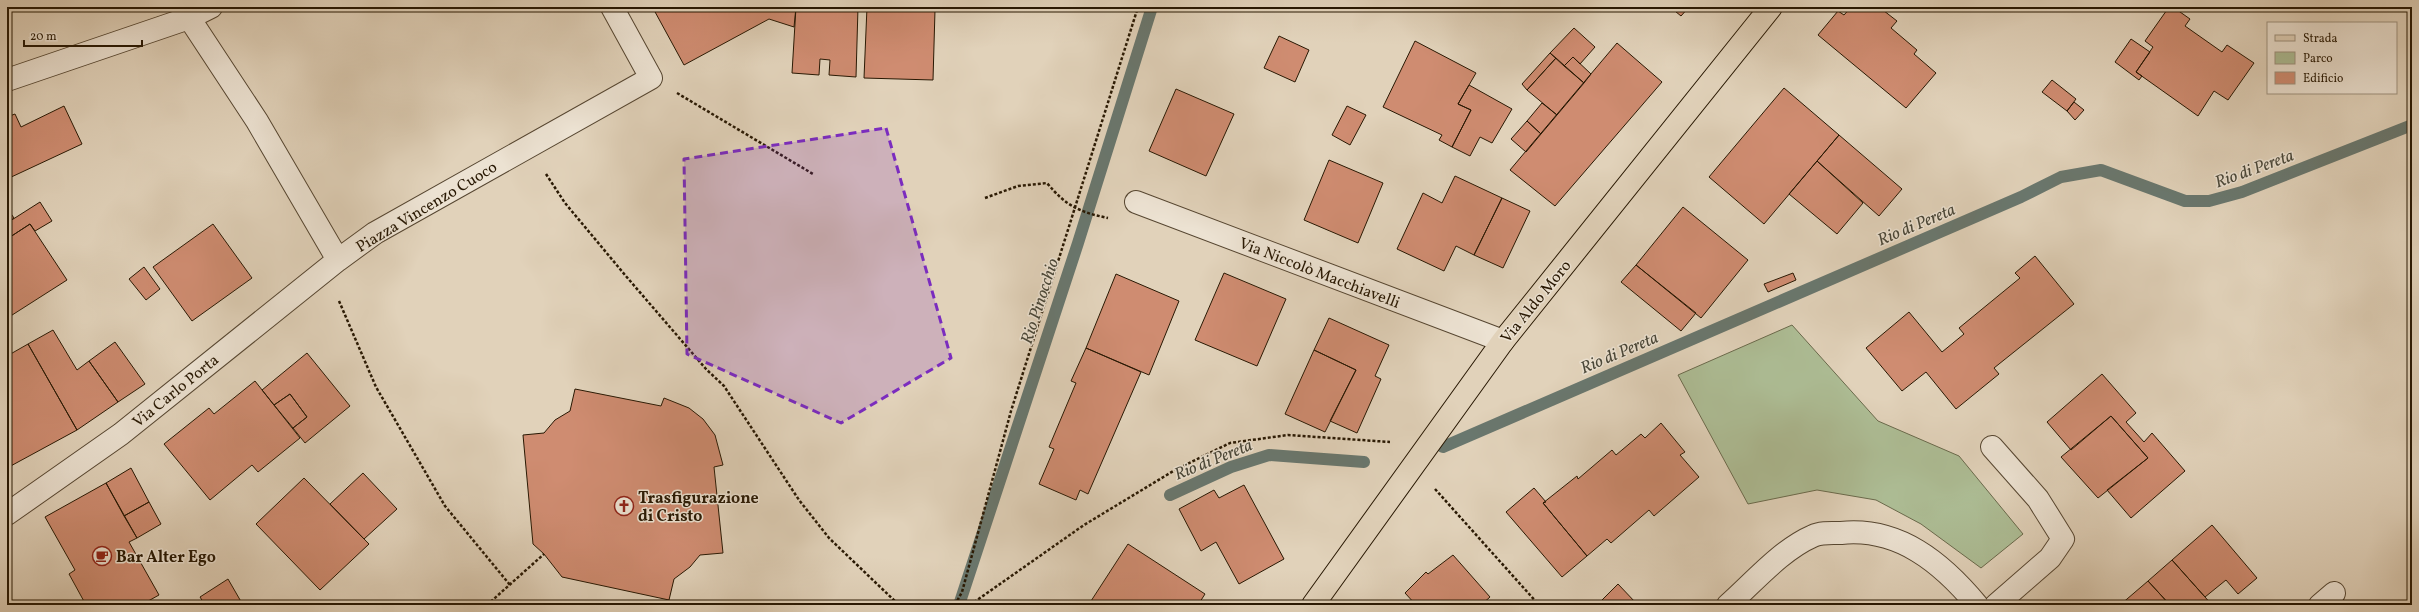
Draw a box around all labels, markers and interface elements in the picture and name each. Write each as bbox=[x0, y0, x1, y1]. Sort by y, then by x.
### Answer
scale bar bbox=[24, 22, 142, 48]
legend bbox=[2267, 22, 2397, 94]
text: 20 m bbox=[30, 29, 57, 45]
text: Strada bbox=[2303, 31, 2338, 47]
text: Parco bbox=[2303, 51, 2333, 67]
text: Edificio bbox=[2303, 71, 2343, 87]
water label: Rio di Pereta bbox=[2212, 144, 2297, 194]
street label: Piazza Vincenzo Cuoco bbox=[352, 157, 502, 259]
water label: Rio di Pereta bbox=[1874, 199, 1959, 252]
street label: Via Niccolò Macchiavelli bbox=[1236, 233, 1403, 315]
water label: Rio Pinocchio bbox=[1016, 256, 1065, 347]
street label: Via Aldo Moro bbox=[1496, 256, 1577, 349]
water label: Rio di Pereta bbox=[1577, 327, 1662, 380]
street label: Via Carlo Porta bbox=[128, 350, 224, 433]
water label: Rio di Pereta bbox=[1171, 434, 1256, 487]
place label: Trasfigurazione di Cristo bbox=[638, 488, 759, 528]
church icon: Trasfigurazione di Cristo bbox=[613, 495, 635, 517]
cafe icon: Bar Alter Ego bbox=[91, 545, 113, 567]
place label: Bar Alter Ego bbox=[116, 547, 216, 569]

